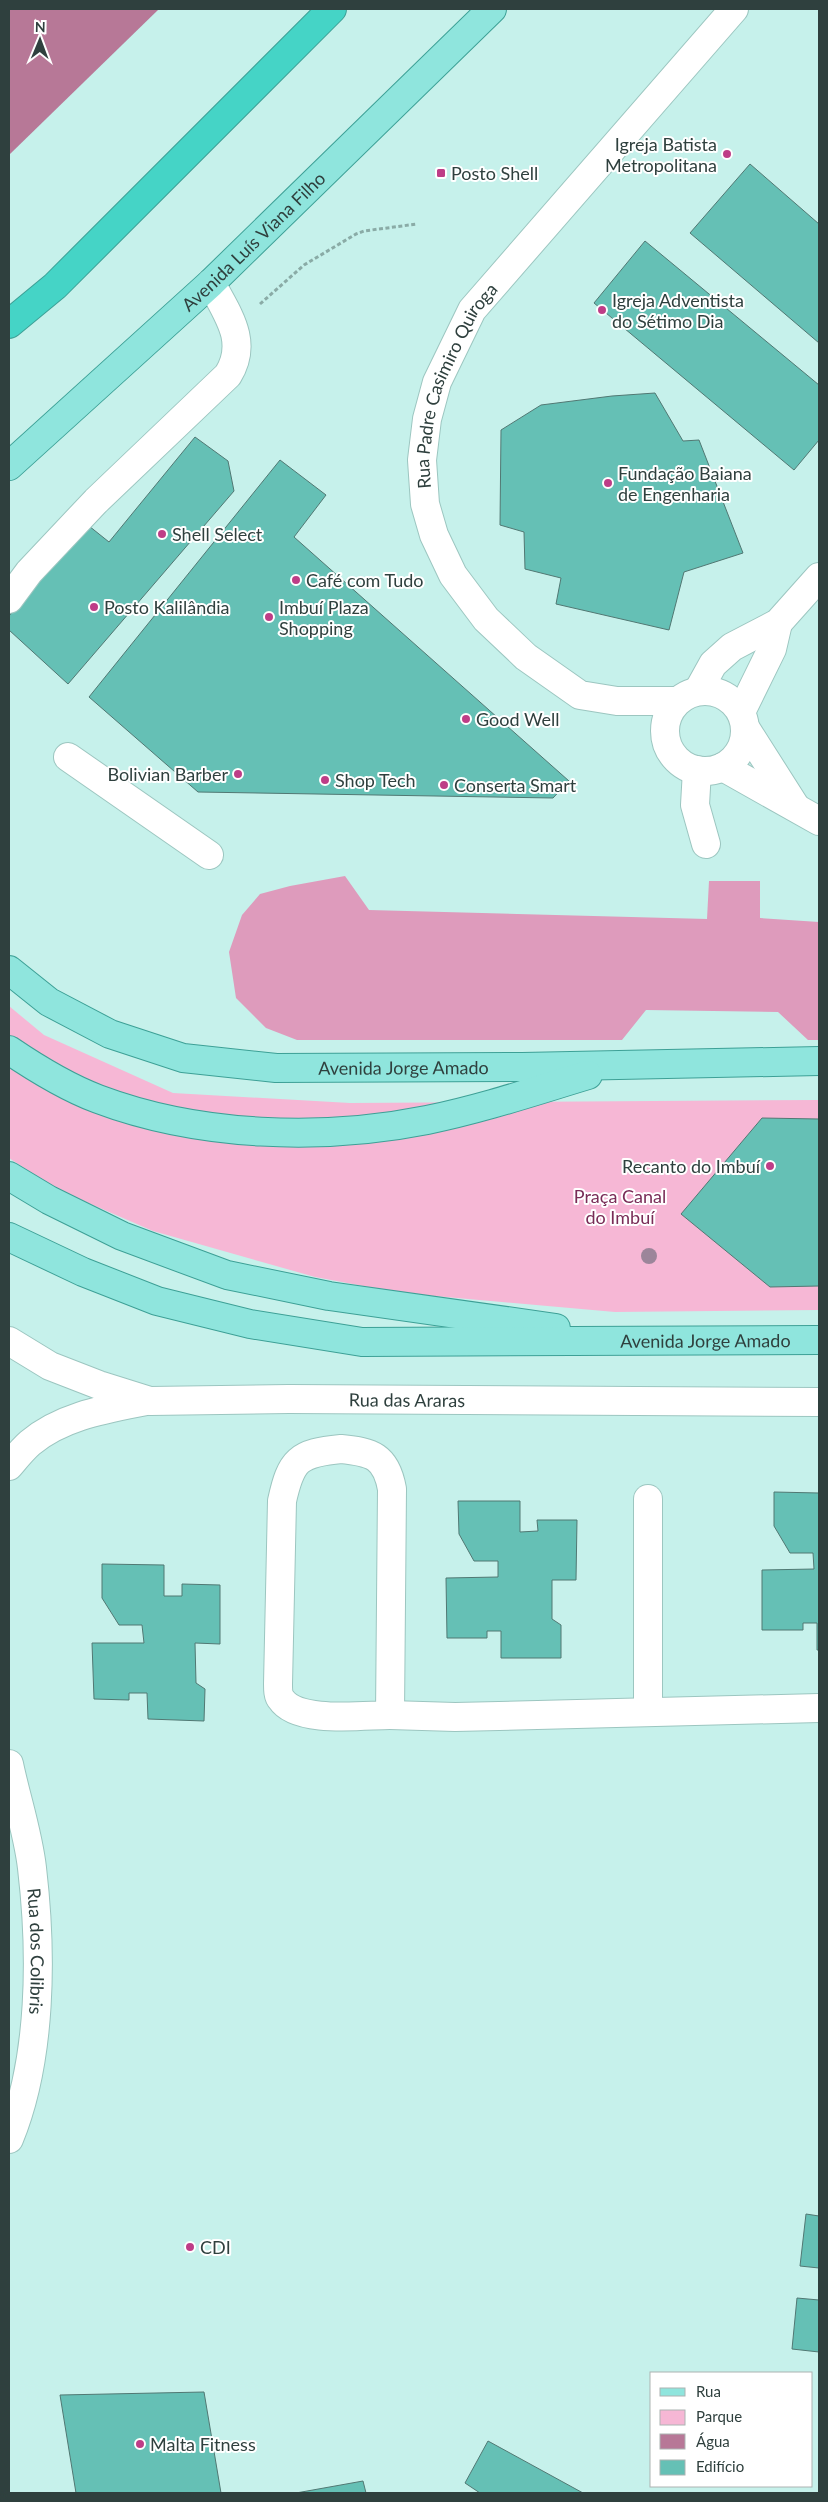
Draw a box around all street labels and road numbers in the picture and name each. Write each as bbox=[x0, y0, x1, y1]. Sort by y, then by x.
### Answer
street label: Avenida Luís Viana Filho bbox=[177, 167, 330, 315]
street label: Rua Padre Casimiro Quiroga bbox=[411, 278, 502, 490]
street label: Avenida Jorge Amado bbox=[318, 1056, 489, 1079]
street label: Avenida Jorge Amado bbox=[620, 1329, 791, 1352]
street label: Rua das Araras bbox=[349, 1388, 465, 1411]
street label: Rua dos Colibris bbox=[23, 1887, 49, 2015]

